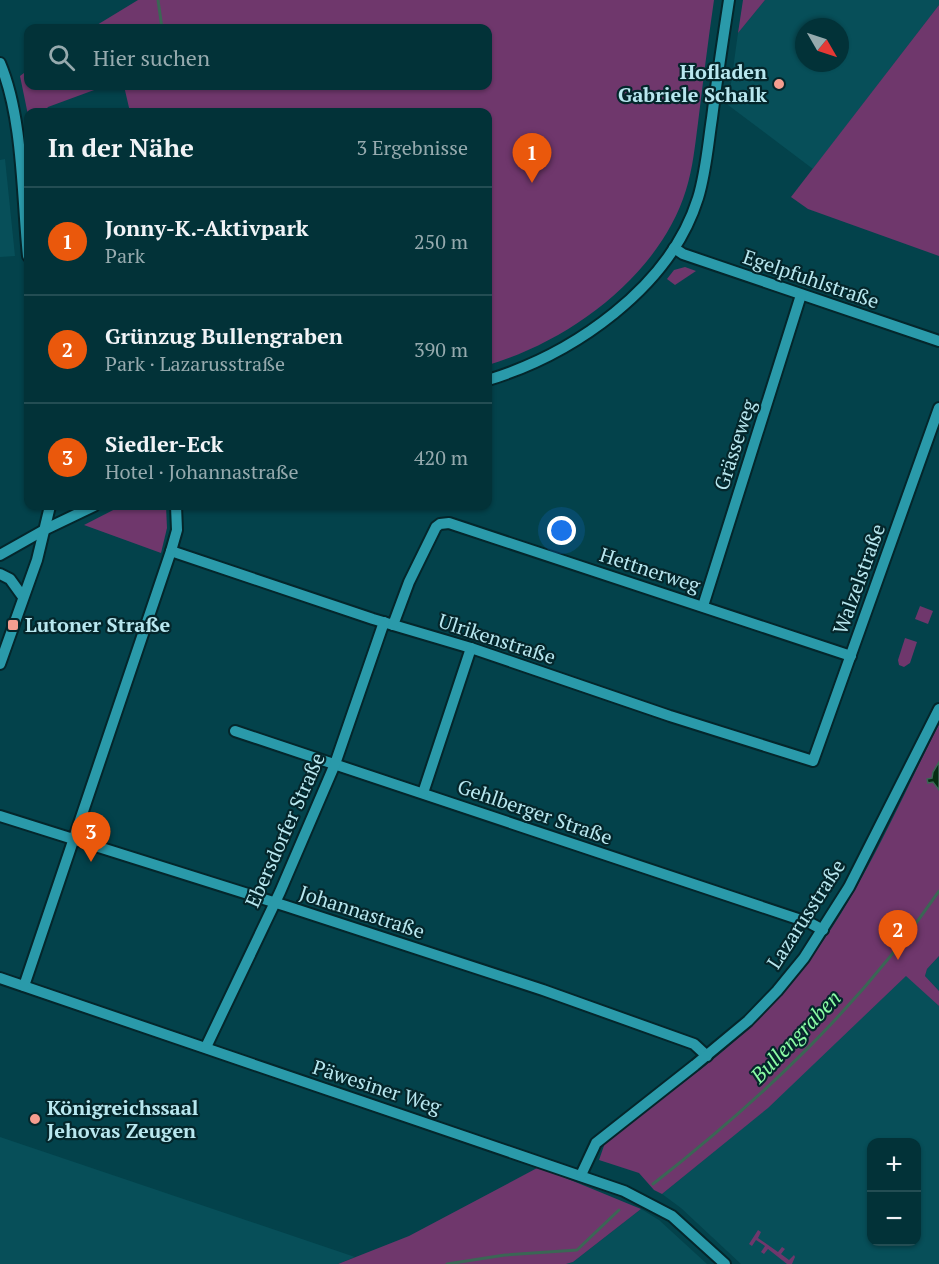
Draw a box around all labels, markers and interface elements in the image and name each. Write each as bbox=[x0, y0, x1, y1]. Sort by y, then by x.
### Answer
north arrow bbox=[795, 18, 849, 72]
search box bbox=[24, 24, 492, 90]
icon: search bbox=[45, 41, 78, 74]
text: Hier suchen bbox=[93, 43, 210, 72]
place label: Hofladen Gabriele Schalk bbox=[618, 58, 767, 108]
marker: Hofladen Gabriele Schalk bbox=[772, 77, 786, 91]
text: In der Nähe bbox=[48, 130, 194, 164]
text: 3 Ergebnisse bbox=[356, 134, 468, 161]
pin: 1 bbox=[512, 134, 552, 183]
text: Jonny-K.-Aktivpark bbox=[105, 213, 309, 242]
text: 1 bbox=[62, 228, 73, 255]
text: 250 m bbox=[414, 228, 468, 255]
text: Park bbox=[105, 242, 145, 269]
street label: Egelpfuhlstraße bbox=[739, 243, 883, 314]
text: Grünzug Bullengraben bbox=[105, 321, 343, 350]
text: 2 bbox=[62, 336, 73, 363]
text: 390 m bbox=[414, 336, 468, 363]
text: Park · Lazarusstraße bbox=[105, 350, 285, 377]
street label: Grässeweg bbox=[707, 396, 762, 494]
text: Siedler-Eck bbox=[105, 429, 223, 458]
text: 3 bbox=[62, 444, 73, 471]
text: 420 m bbox=[414, 444, 468, 471]
text: Hotel · Johannastraße bbox=[105, 458, 299, 485]
your location bbox=[547, 516, 576, 545]
street label: Walzelstraße bbox=[826, 520, 891, 638]
street label: Hettnerweg bbox=[596, 541, 704, 599]
street label: Ulrikenstraße bbox=[435, 607, 559, 670]
place label: Lutoner Straße bbox=[25, 611, 171, 638]
marker: Lutoner Straße bbox=[6, 618, 20, 632]
street label: Ebersdorfer Straße bbox=[238, 748, 331, 911]
street label: Gehlberger Straße bbox=[454, 772, 616, 851]
pin: 3 bbox=[72, 812, 110, 862]
street label: Lazarusstraße bbox=[760, 854, 851, 974]
street label: Johannastraße bbox=[296, 879, 428, 944]
pin: 2 bbox=[878, 910, 918, 960]
water label: Bullengraben bbox=[743, 984, 847, 1089]
street label: Päwesiner Weg bbox=[309, 1053, 445, 1120]
place label: Königreichssaal Jehovas Zeugen bbox=[47, 1094, 199, 1144]
marker: Königreichssaal Jehovas Zeugen bbox=[28, 1112, 42, 1126]
map controls bbox=[867, 1138, 921, 1246]
button: + bbox=[867, 1138, 921, 1192]
button: − bbox=[867, 1192, 921, 1246]

